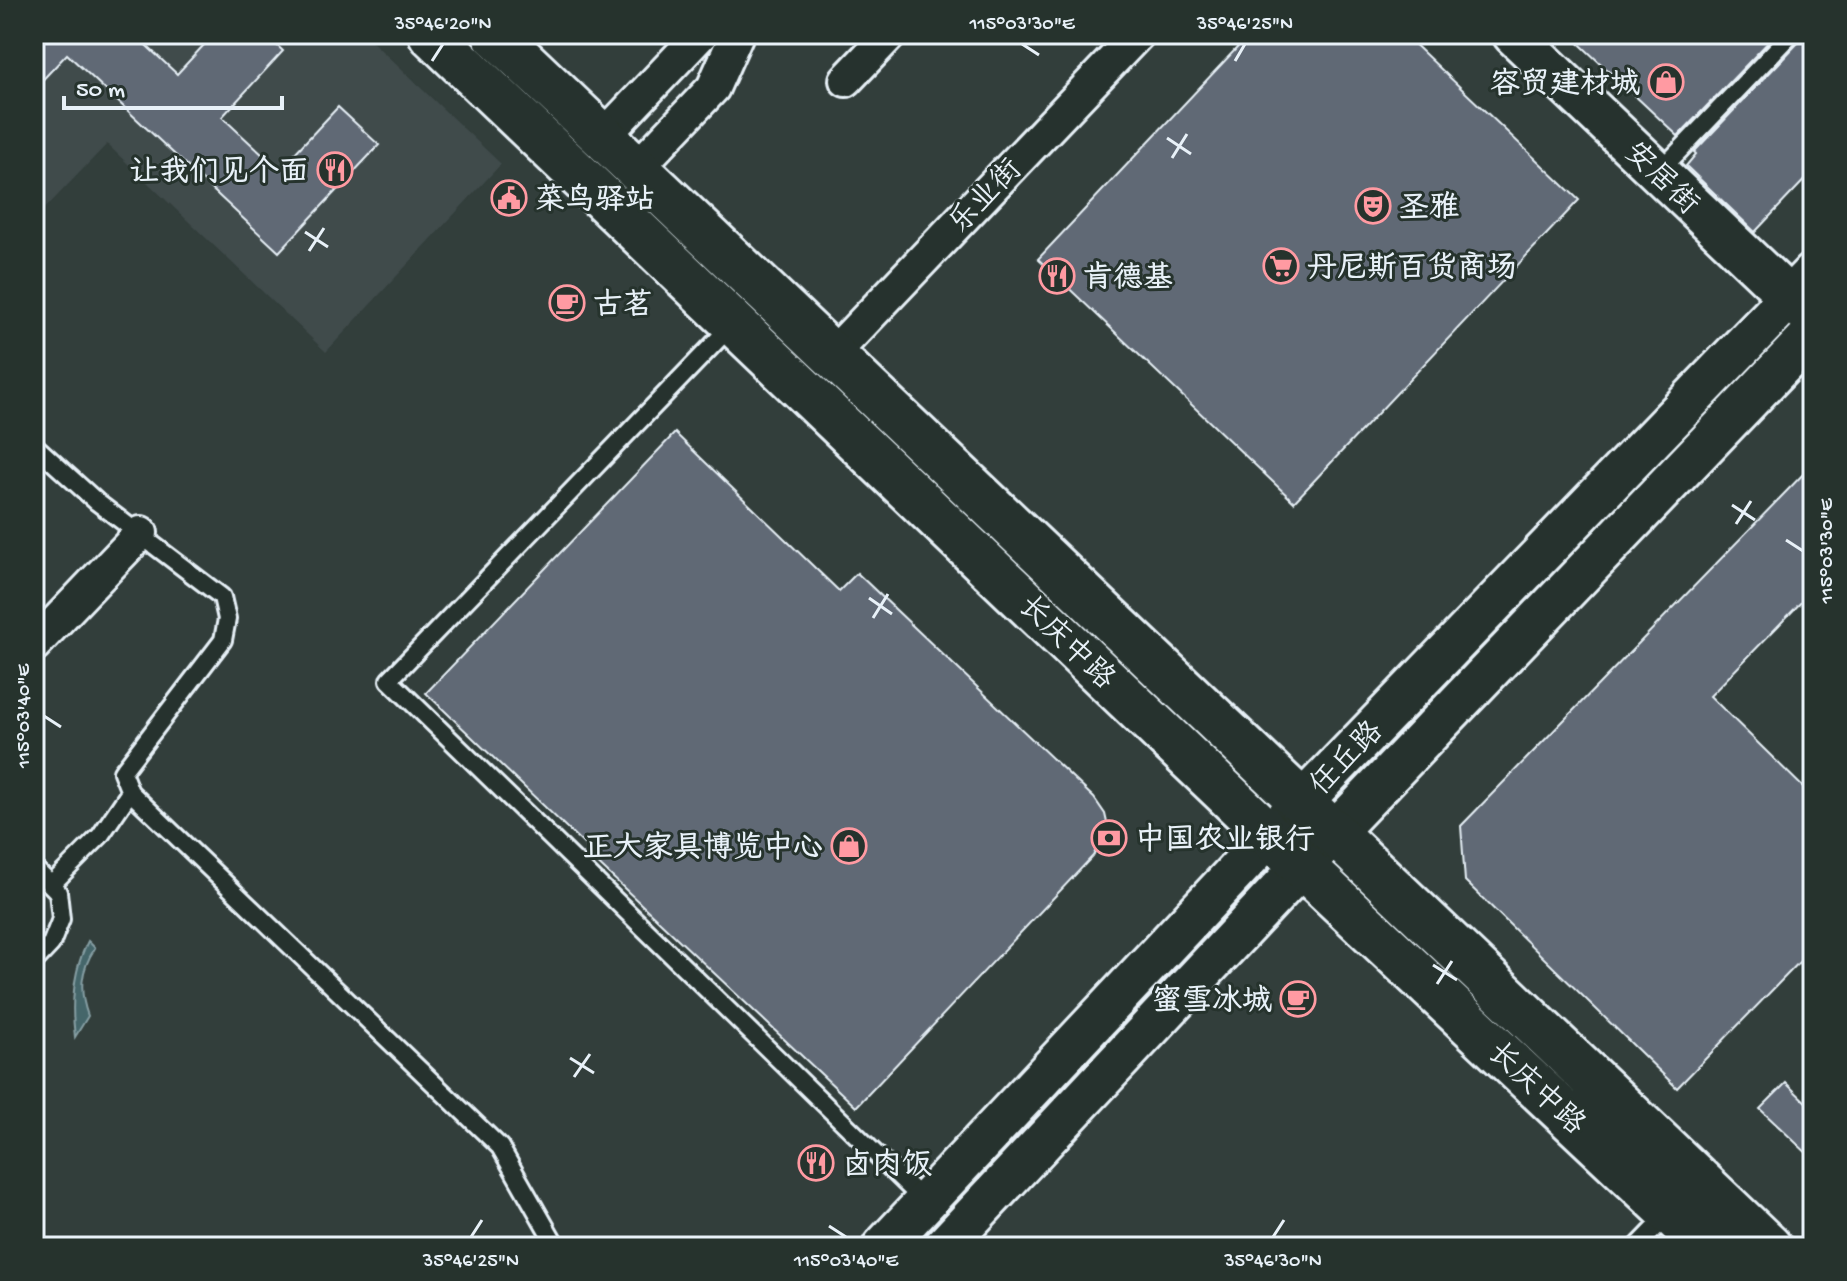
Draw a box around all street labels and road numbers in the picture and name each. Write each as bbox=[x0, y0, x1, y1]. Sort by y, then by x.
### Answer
street label: 安居街 bbox=[1615, 135, 1706, 224]
street label: 乐业街 bbox=[943, 153, 1031, 243]
street label: 长庆中路 bbox=[1010, 588, 1122, 699]
street label: 任丘路 bbox=[1303, 714, 1392, 805]
street label: 长庆中路 bbox=[1479, 1034, 1593, 1144]

